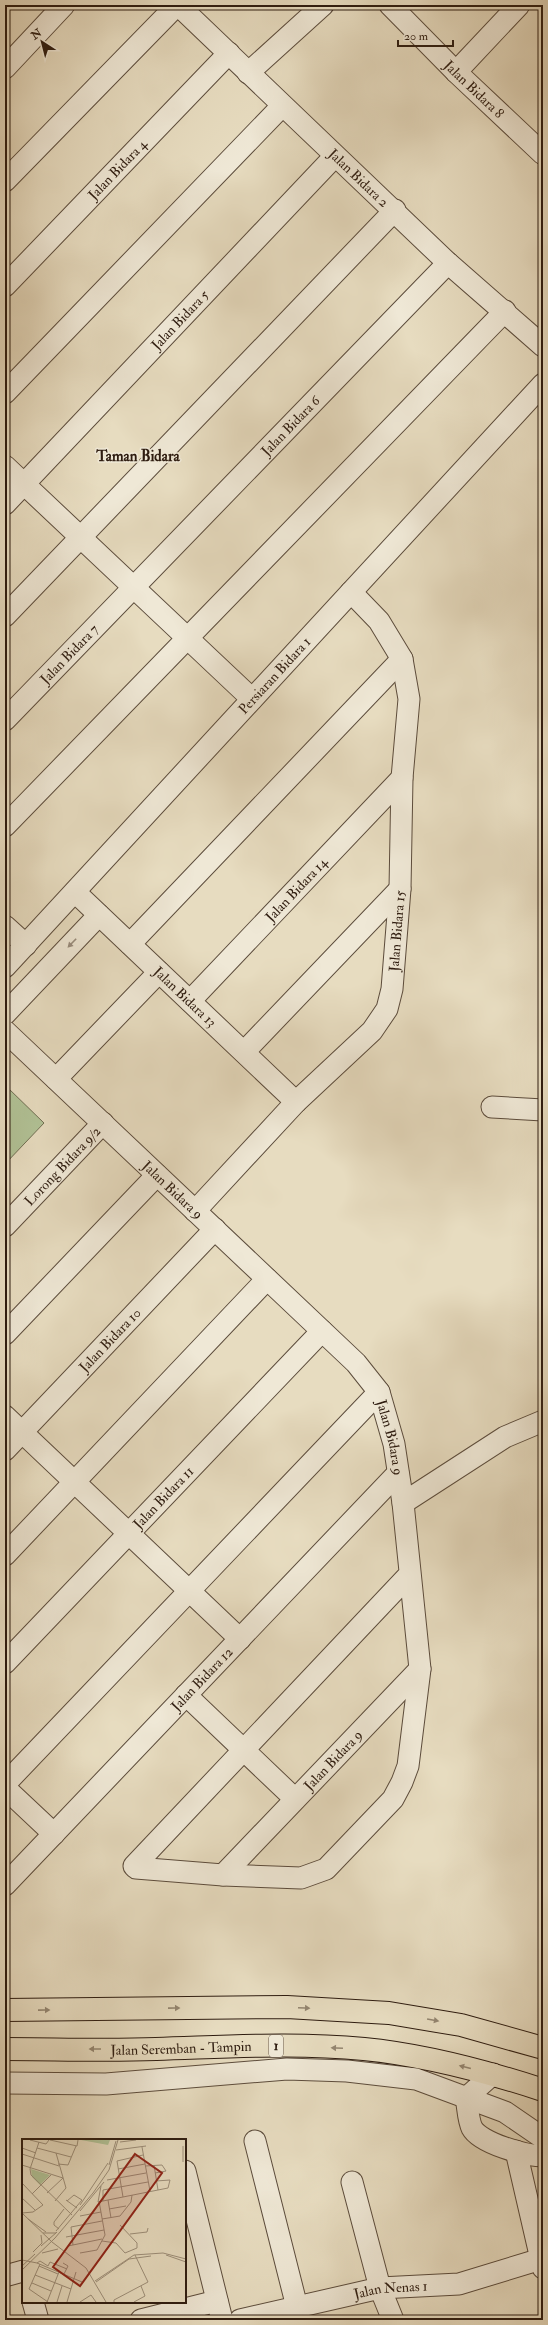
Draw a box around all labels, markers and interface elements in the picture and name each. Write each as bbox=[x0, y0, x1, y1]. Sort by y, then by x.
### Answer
north arrow bbox=[22, 22, 62, 62]
scale bar bbox=[398, 22, 453, 48]
text: N bbox=[28, 25, 45, 43]
text: 20 m bbox=[404, 29, 429, 44]
street label: Jalan Bidara 8 bbox=[440, 56, 508, 122]
street label: Jalan Bidara 4 bbox=[84, 134, 151, 204]
street label: Jalan Bidara 2 bbox=[324, 144, 393, 211]
street label: Jalan Bidara 5 bbox=[147, 286, 213, 354]
street label: Jalan Bidara 6 bbox=[257, 391, 324, 460]
district label: Taman Bidara bbox=[95, 447, 180, 466]
street label: Jalan Bidara 7 bbox=[36, 620, 102, 688]
street label: Persiaran Bidara 1 bbox=[235, 633, 314, 717]
street label: Jalan Bidara 14 bbox=[261, 853, 332, 926]
street label: Jalan Bidara 15 bbox=[385, 889, 408, 973]
one-way arrow bbox=[68, 939, 77, 948]
street label: Jalan Bidara 13 bbox=[149, 962, 220, 1031]
street label: Lorong Bidara 9/2 bbox=[20, 1123, 104, 1209]
street label: Jalan Bidara 9 bbox=[138, 1156, 207, 1222]
street label: Jalan Bidara 10 bbox=[75, 1304, 144, 1376]
street label: Jalan Bidara 9 bbox=[373, 1397, 407, 1476]
street label: Jalan Bidara 11 bbox=[129, 1463, 197, 1533]
street label: Jalan Bidara 12 bbox=[167, 1643, 236, 1715]
street label: Jalan Bidara 9 bbox=[299, 1726, 366, 1795]
one-way arrow bbox=[168, 2005, 180, 2012]
one-way arrow bbox=[298, 2005, 310, 2012]
one-way arrow bbox=[38, 2007, 51, 2013]
one-way arrow bbox=[427, 2017, 439, 2023]
road number: 1 bbox=[269, 2035, 283, 2057]
street label: Jalan Seremban - Tampin bbox=[109, 2037, 252, 2058]
one-way arrow bbox=[330, 2045, 343, 2051]
one-way arrow bbox=[88, 2046, 101, 2052]
one-way arrow bbox=[459, 2064, 471, 2070]
inset map bbox=[22, 2139, 186, 2303]
street label: Jalan Nenas 1 bbox=[351, 2277, 428, 2302]

